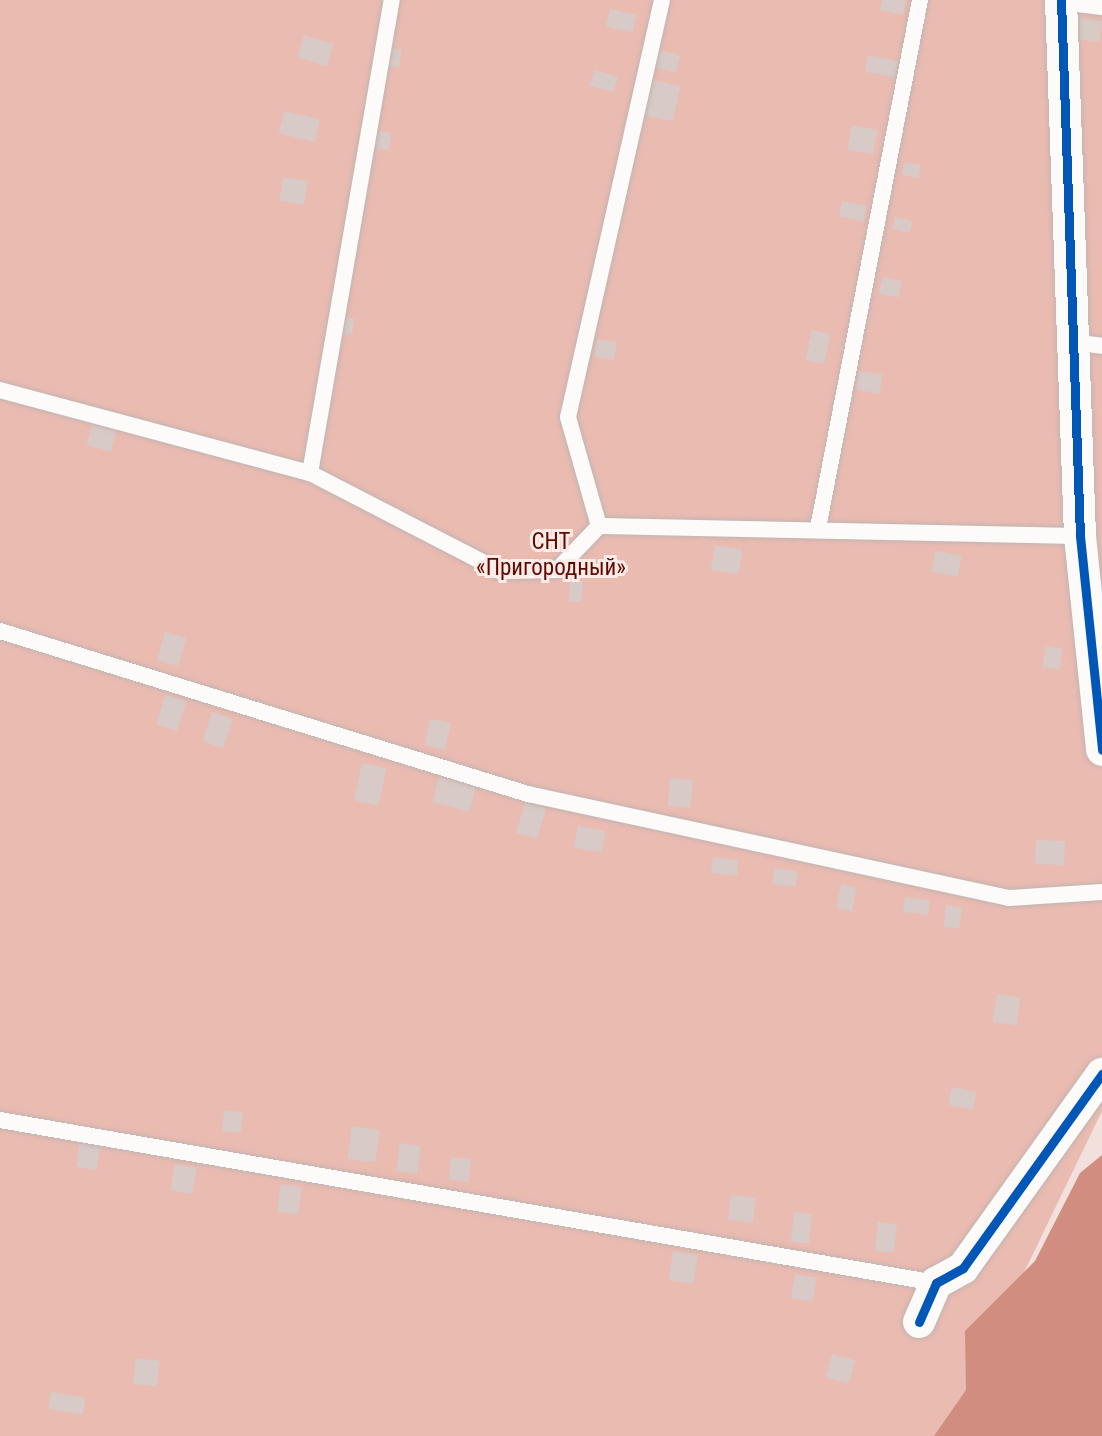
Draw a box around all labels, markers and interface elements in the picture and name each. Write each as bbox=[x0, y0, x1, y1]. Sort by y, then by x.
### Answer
park label: СНТ «Пригородный» bbox=[476, 528, 626, 582]

